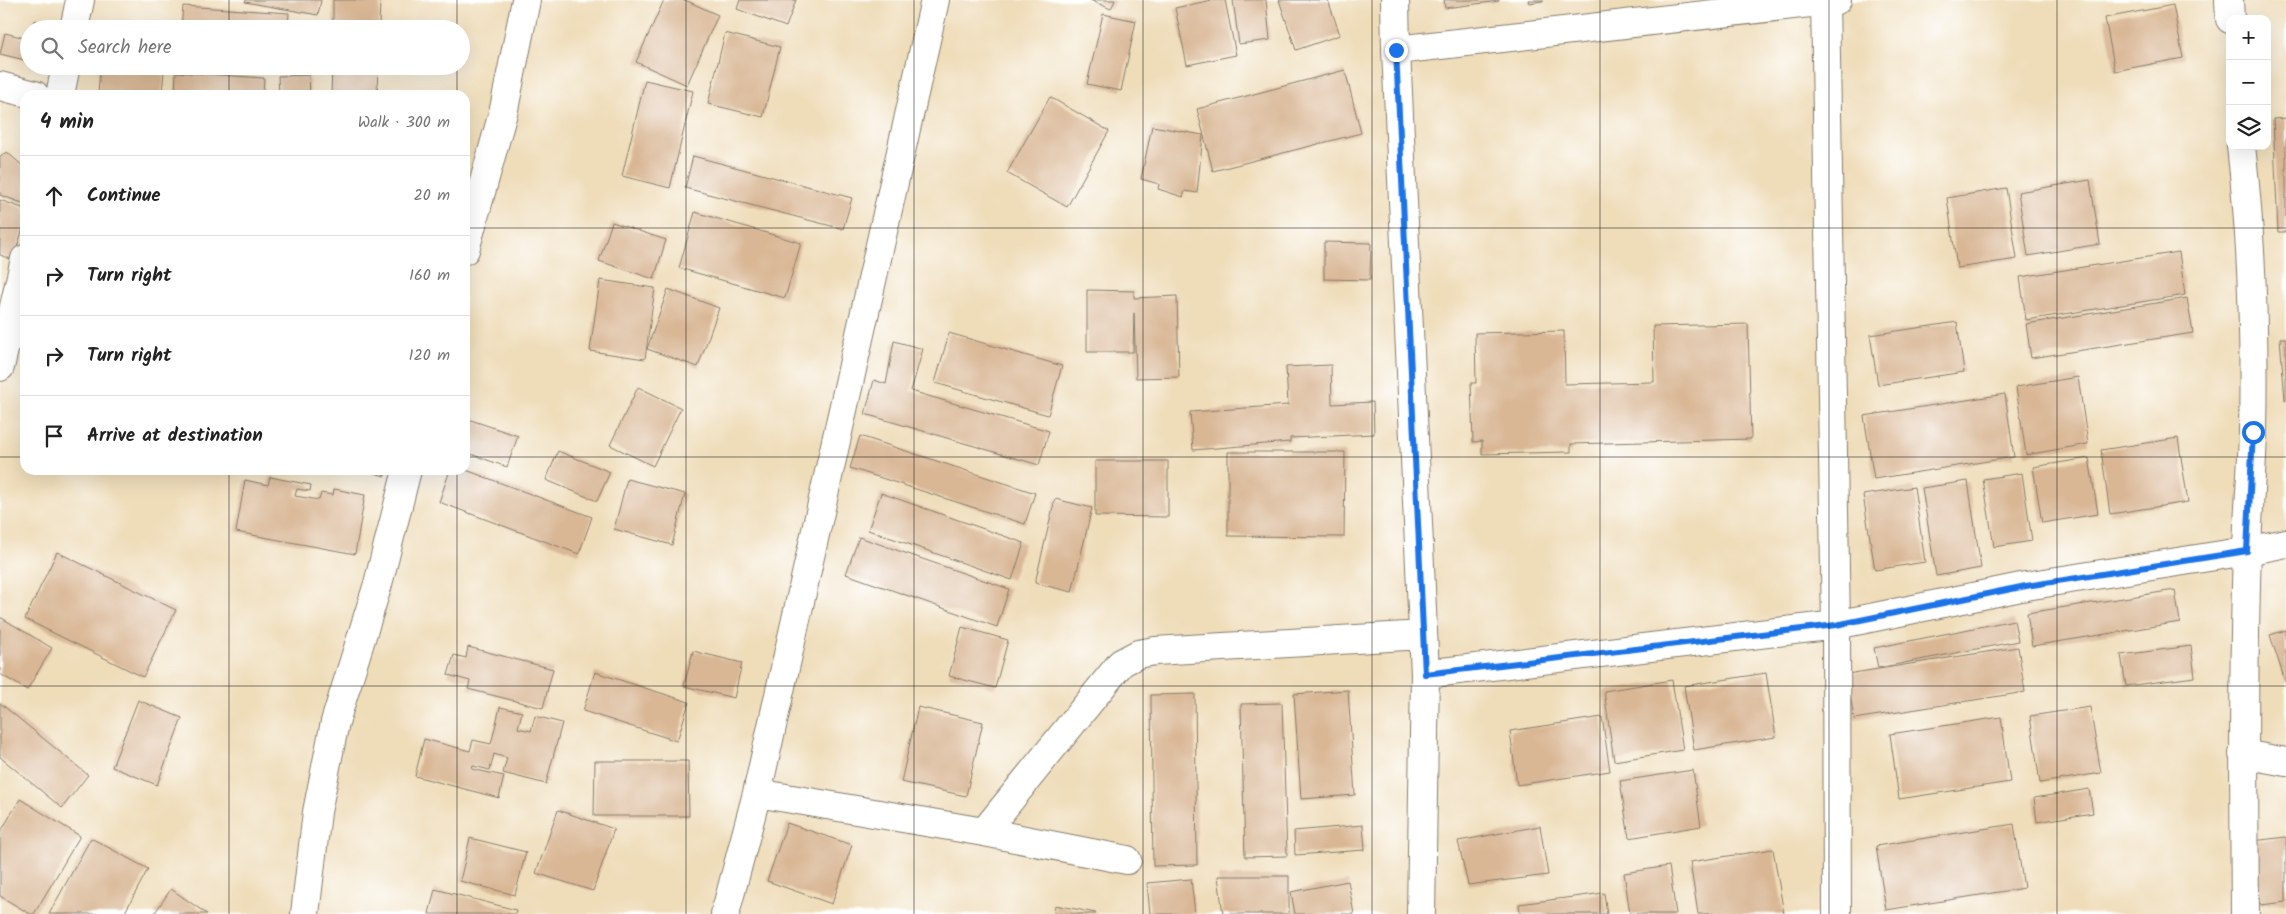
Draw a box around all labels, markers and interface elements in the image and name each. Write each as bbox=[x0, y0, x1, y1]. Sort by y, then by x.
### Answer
map controls bbox=[2226, 15, 2271, 150]
button: + bbox=[2226, 15, 2271, 60]
search box bbox=[20, 20, 470, 75]
text: Search here bbox=[78, 33, 172, 63]
icon: search bbox=[38, 34, 66, 62]
route end bbox=[1385, 39, 1408, 62]
button: − bbox=[2226, 60, 2271, 105]
button: layers bbox=[2226, 105, 2271, 150]
text: 4 min bbox=[40, 106, 94, 139]
text: Walk · 300 m bbox=[358, 110, 450, 135]
text: Continue bbox=[87, 181, 160, 211]
icon: ahead bbox=[40, 182, 68, 210]
text: 20 m bbox=[414, 183, 450, 208]
text: Turn right bbox=[87, 261, 172, 291]
icon: right bbox=[40, 262, 68, 290]
text: 160 m bbox=[409, 263, 450, 288]
text: Turn right bbox=[87, 341, 172, 371]
icon: right bbox=[40, 342, 68, 370]
text: 120 m bbox=[409, 343, 450, 368]
text: Arrive at destination bbox=[87, 421, 263, 451]
route start bbox=[2242, 421, 2265, 444]
icon: arrive bbox=[40, 422, 68, 450]

